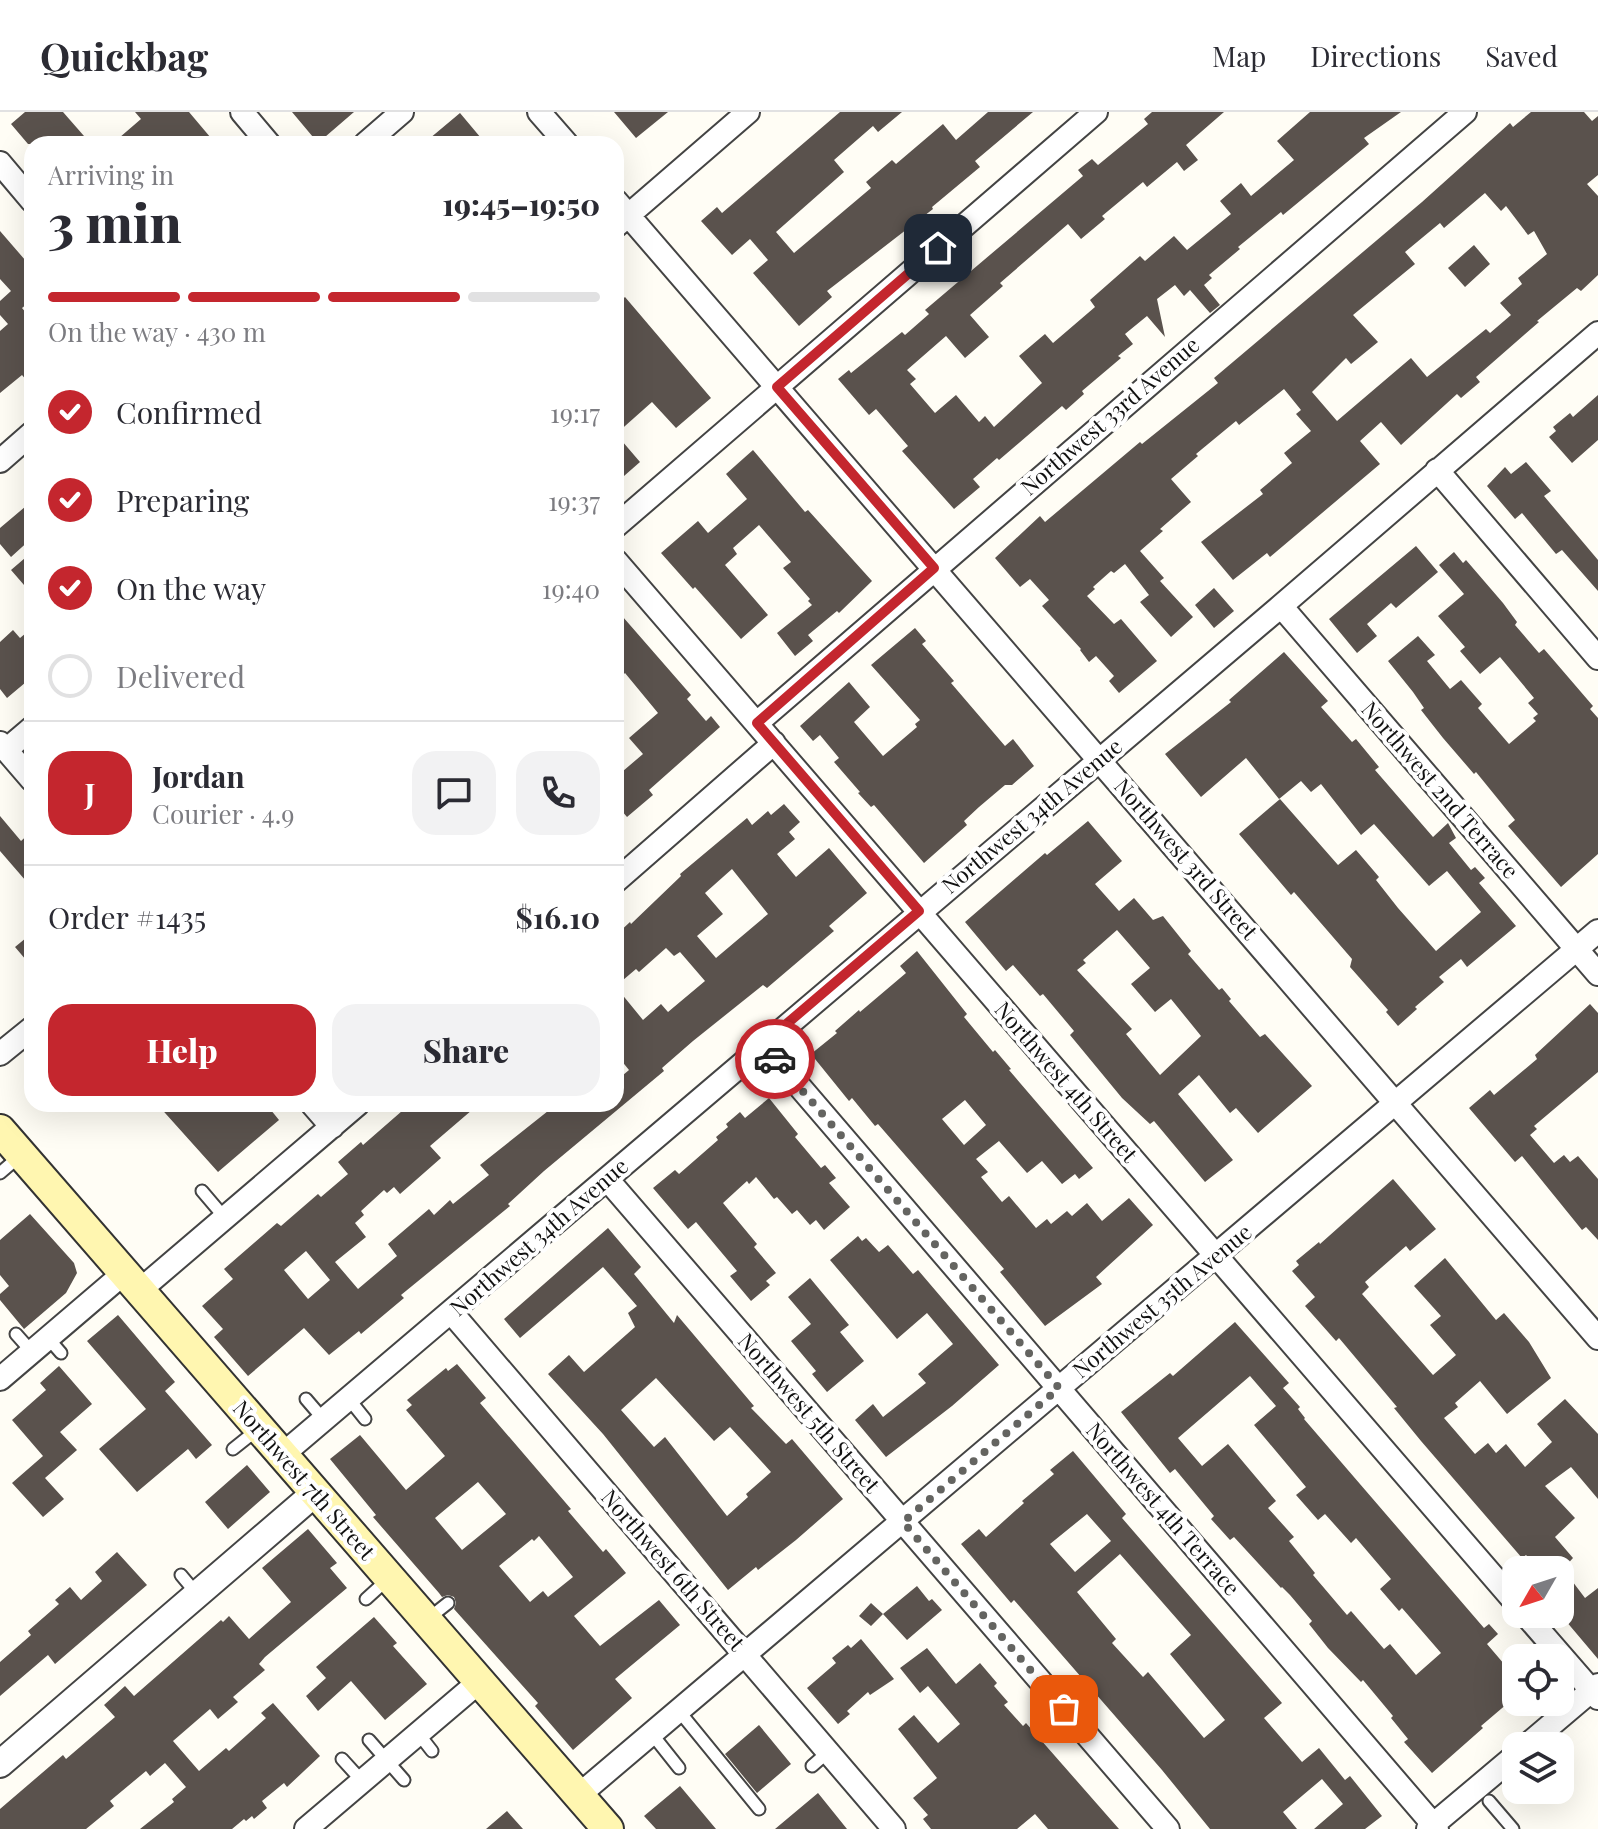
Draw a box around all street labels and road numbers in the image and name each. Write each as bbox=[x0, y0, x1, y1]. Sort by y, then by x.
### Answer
street label: Northwest 33rd Avenue bbox=[1014, 329, 1205, 501]
street label: Northwest 2nd Terrace bbox=[1355, 694, 1526, 884]
street label: Northwest 34th Avenue bbox=[935, 731, 1128, 900]
street label: Northwest 3rd Street bbox=[1108, 771, 1266, 946]
street label: Northwest 4th Street bbox=[989, 995, 1146, 1169]
street label: Northwest 34th Avenue bbox=[443, 1150, 634, 1322]
street label: Northwest 35th Avenue bbox=[1065, 1216, 1257, 1384]
street label: Northwest 5th Street bbox=[732, 1326, 888, 1500]
street label: Northwest 7th Street bbox=[227, 1393, 383, 1566]
street label: Northwest 4th Terrace bbox=[1080, 1415, 1247, 1601]
street label: Northwest 6th Street bbox=[595, 1482, 753, 1657]

